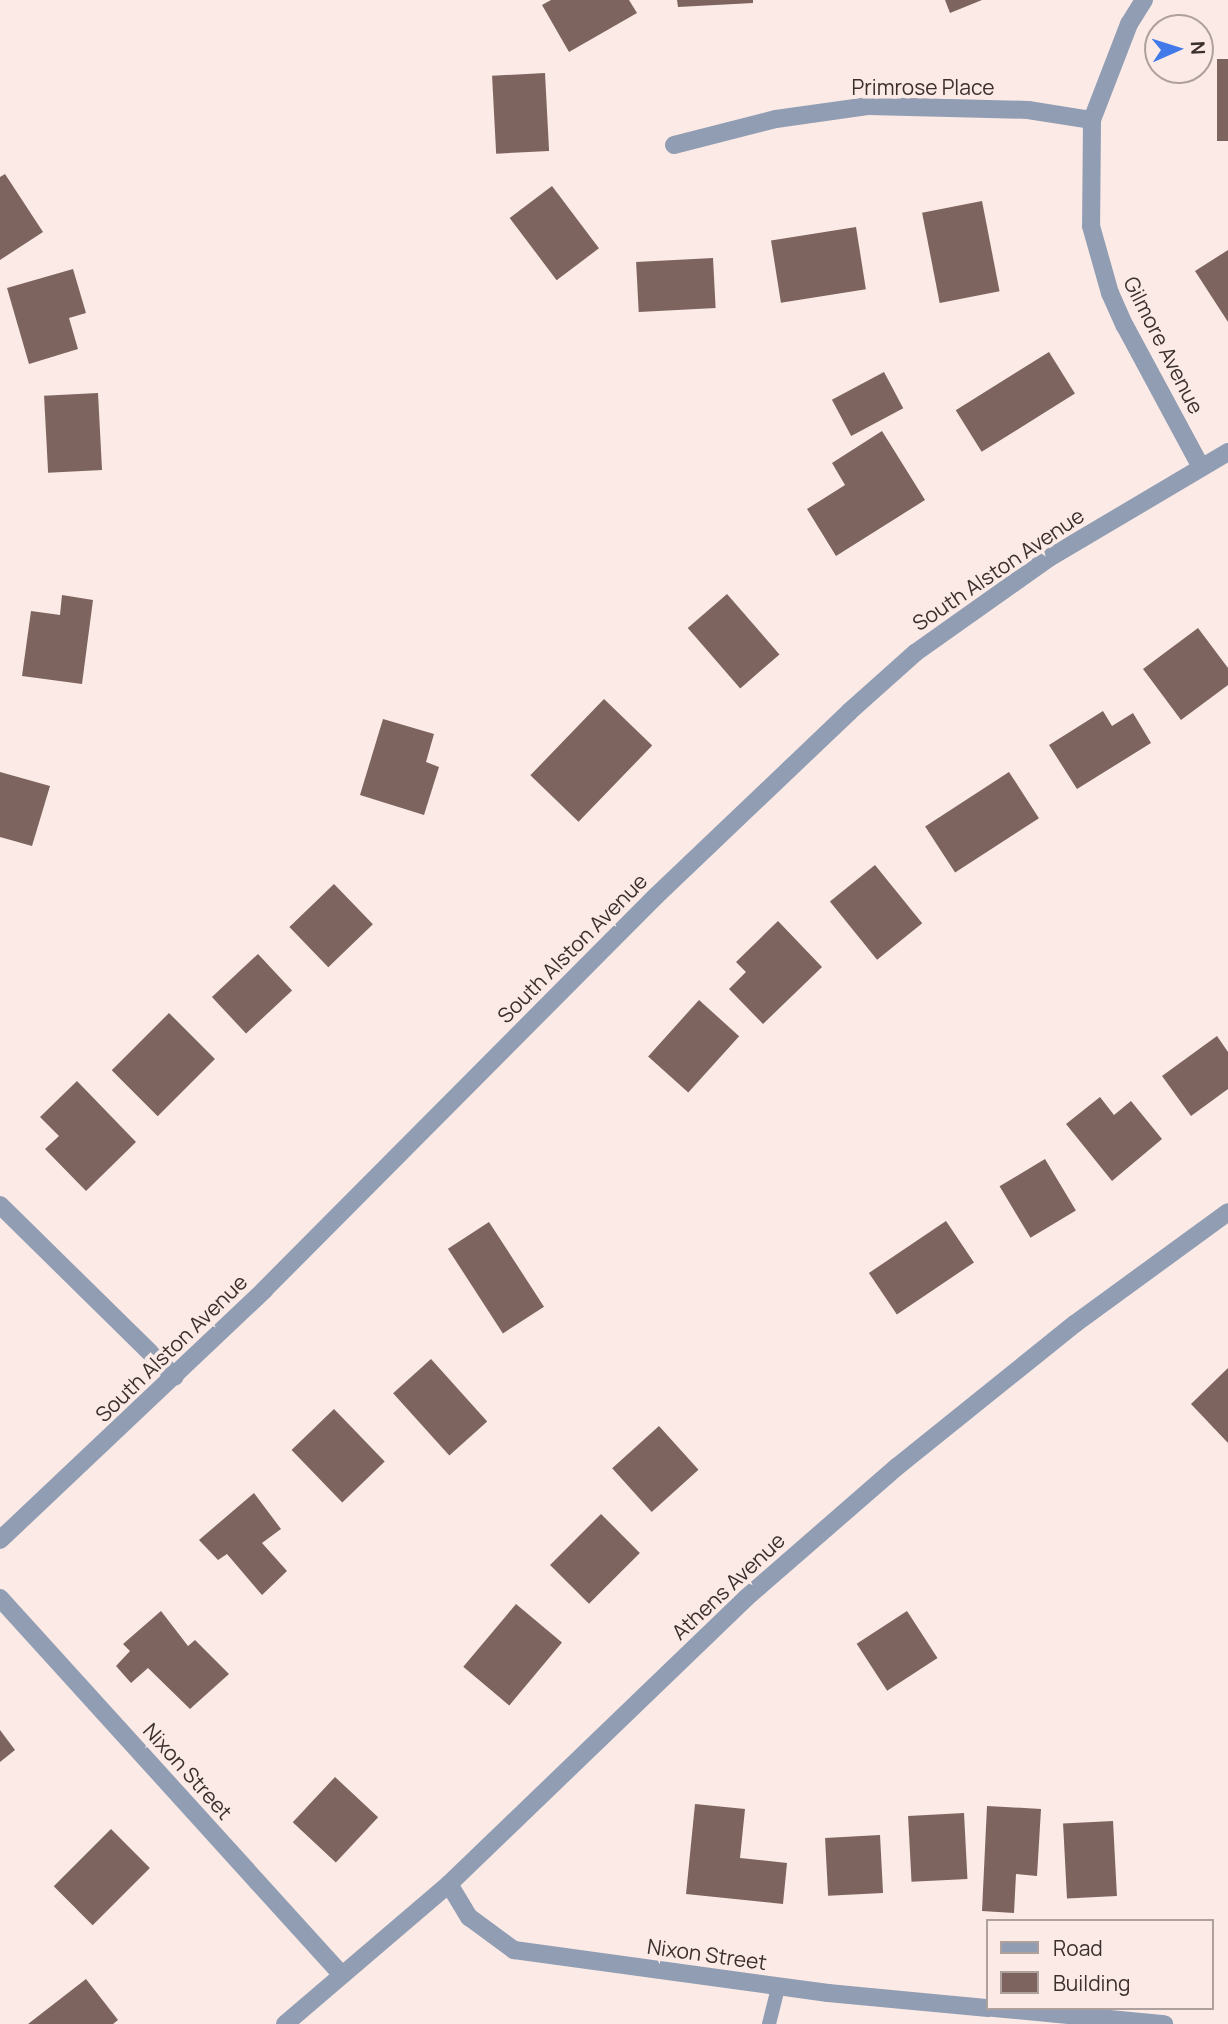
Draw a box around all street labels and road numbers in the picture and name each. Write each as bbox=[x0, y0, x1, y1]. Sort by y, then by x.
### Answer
street label: Primrose Place bbox=[852, 74, 994, 100]
street label: Gilmore Avenue bbox=[1119, 272, 1209, 418]
street label: South Alston Avenue bbox=[908, 502, 1088, 636]
street label: South Alston Avenue bbox=[492, 868, 652, 1028]
street label: South Alston Avenue bbox=[90, 1269, 252, 1427]
street label: Athens Avenue bbox=[666, 1527, 790, 1645]
street label: Nixon Street bbox=[138, 1718, 238, 1824]
street label: Nixon Street bbox=[645, 1933, 769, 1975]

